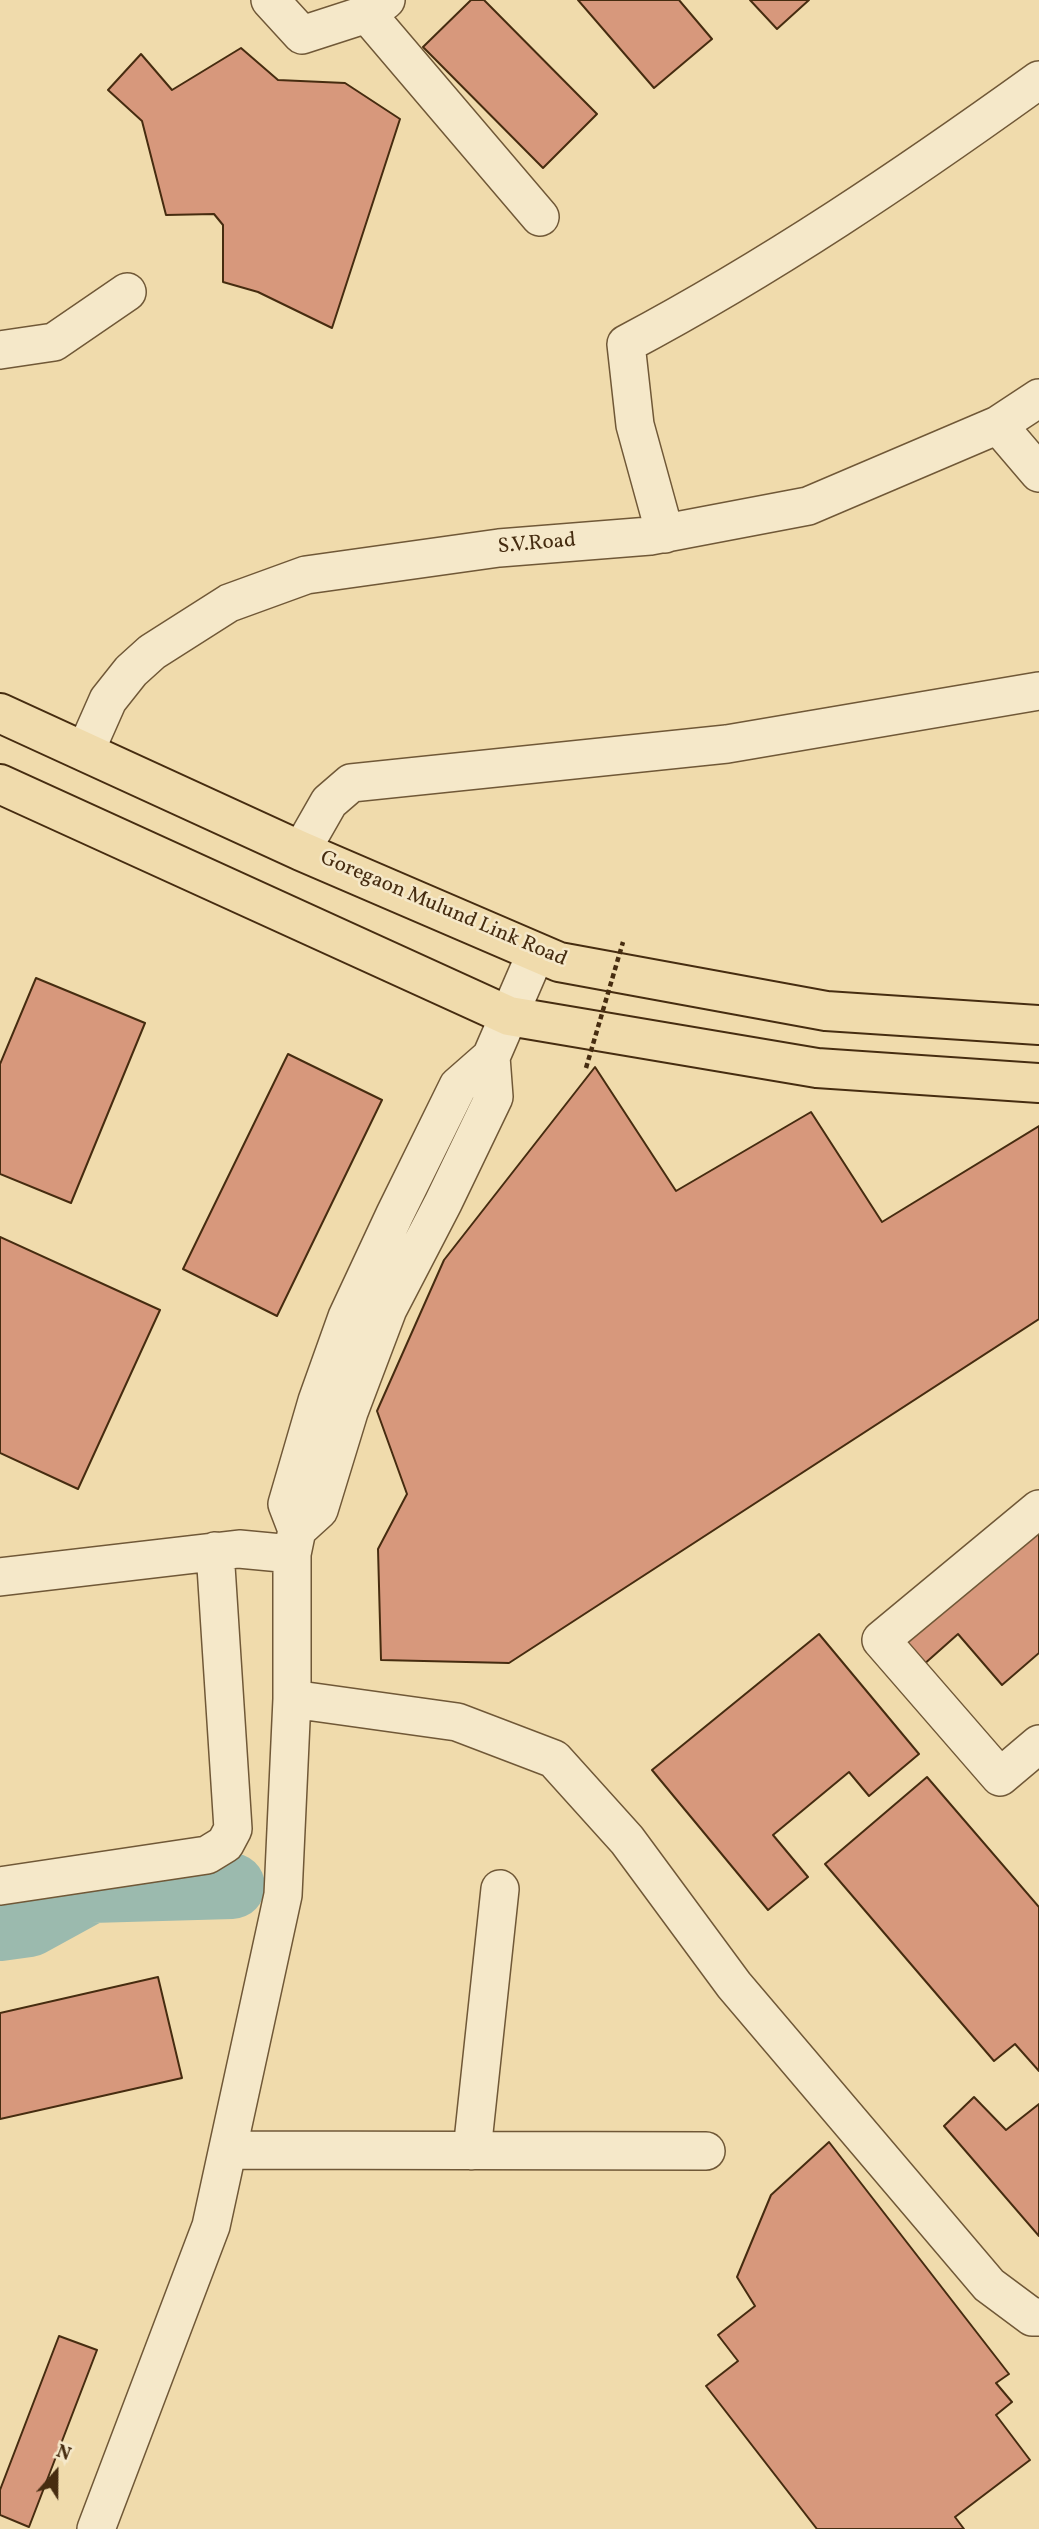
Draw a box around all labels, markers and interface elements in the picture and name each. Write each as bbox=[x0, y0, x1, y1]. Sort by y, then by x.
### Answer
street label: S.V.Road bbox=[497, 529, 577, 561]
street label: Goregaon Mulund Link Road bbox=[316, 846, 570, 974]
north arrow bbox=[21, 2438, 91, 2508]
text: N bbox=[52, 2439, 75, 2468]

